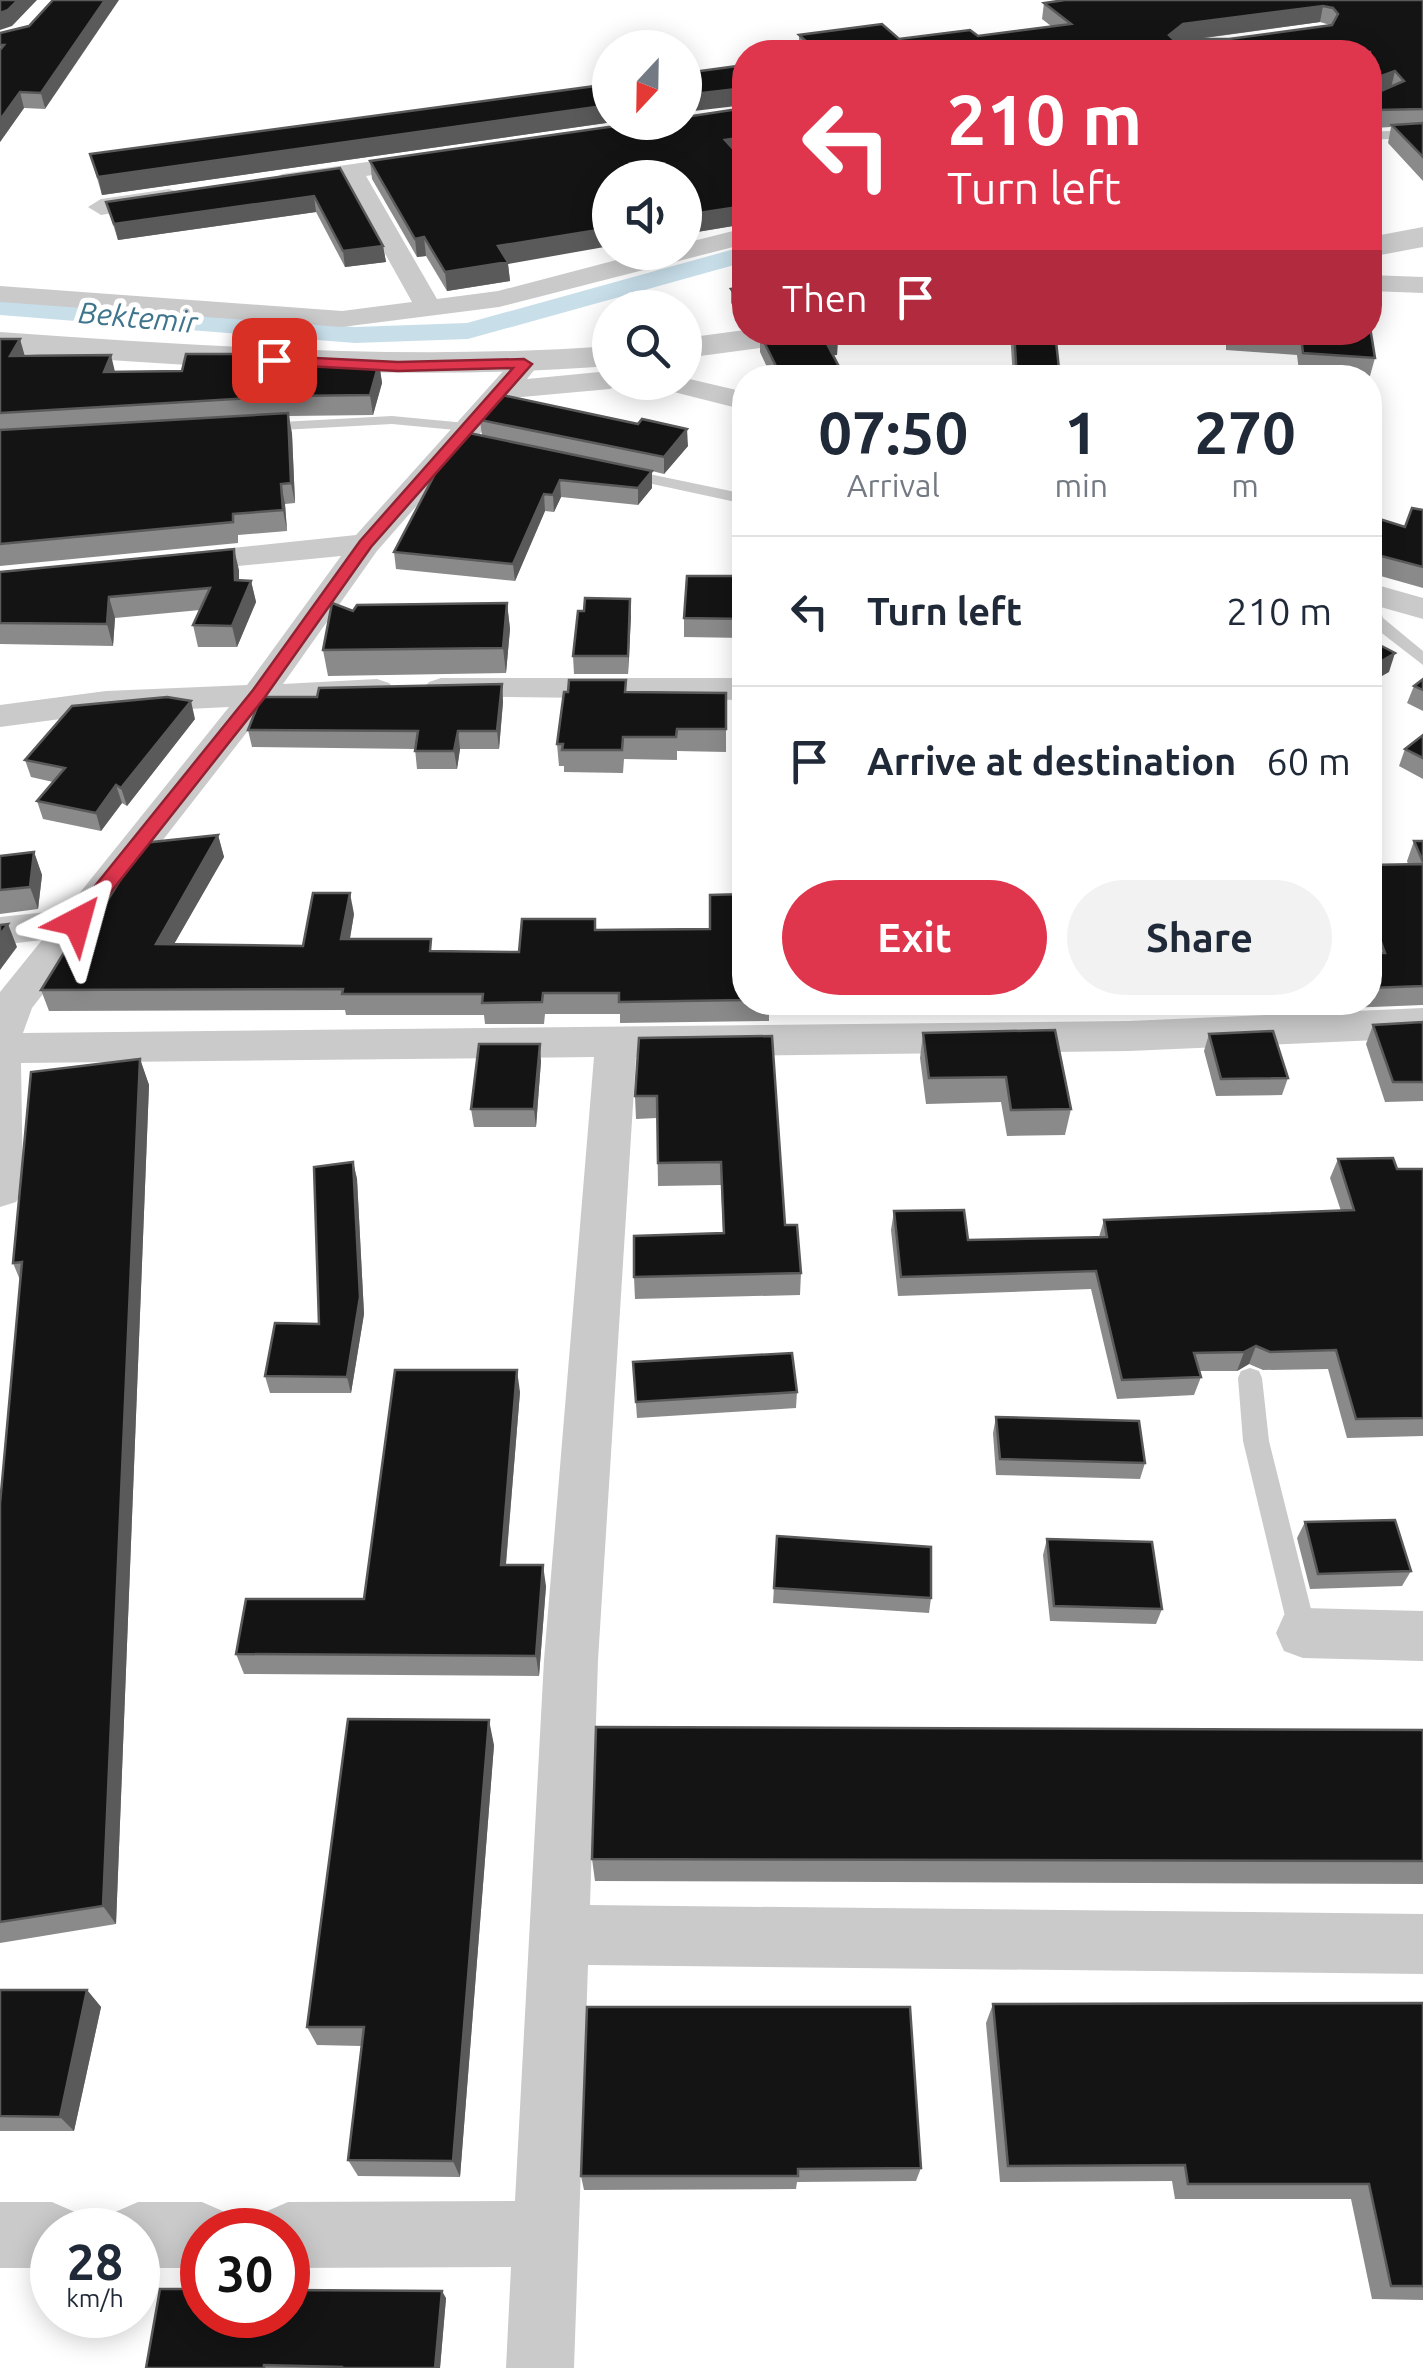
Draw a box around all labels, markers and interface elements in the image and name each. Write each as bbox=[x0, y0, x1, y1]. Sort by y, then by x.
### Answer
north arrow bbox=[592, 30, 702, 140]
map controls bbox=[592, 30, 702, 400]
icon: left bbox=[782, 80, 912, 210]
text: 210 m bbox=[947, 80, 1142, 158]
button: sound bbox=[592, 160, 702, 270]
text: Turn left bbox=[947, 162, 1121, 213]
icon: arrive bbox=[888, 270, 943, 325]
text: Then bbox=[782, 277, 868, 319]
button: search bbox=[592, 290, 702, 400]
water label: Bektemir bbox=[77, 295, 201, 339]
pin bbox=[232, 318, 317, 403]
icon: arrive bbox=[247, 333, 302, 388]
text: 07:50 bbox=[818, 398, 968, 465]
text: 1 bbox=[1064, 398, 1098, 465]
text: 270 bbox=[1194, 398, 1296, 465]
text: Arrival bbox=[847, 467, 940, 503]
text: min bbox=[1054, 467, 1108, 503]
text: m bbox=[1231, 467, 1259, 503]
icon: left bbox=[782, 584, 837, 639]
text: Turn left bbox=[867, 590, 1022, 632]
text: 210 m bbox=[1226, 590, 1332, 632]
icon: arrive bbox=[782, 734, 837, 789]
text: Arrive at destination bbox=[867, 740, 1236, 782]
text: 60 m bbox=[1266, 740, 1351, 782]
position arrow bbox=[25.0, 870, 129.0, 974]
button: Exit bbox=[782, 880, 1047, 995]
button: Share bbox=[1067, 880, 1332, 995]
speed limit sign: 30 bbox=[180, 2208, 310, 2338]
text: 28 bbox=[67, 2233, 123, 2289]
text: km/h bbox=[66, 2284, 124, 2312]

